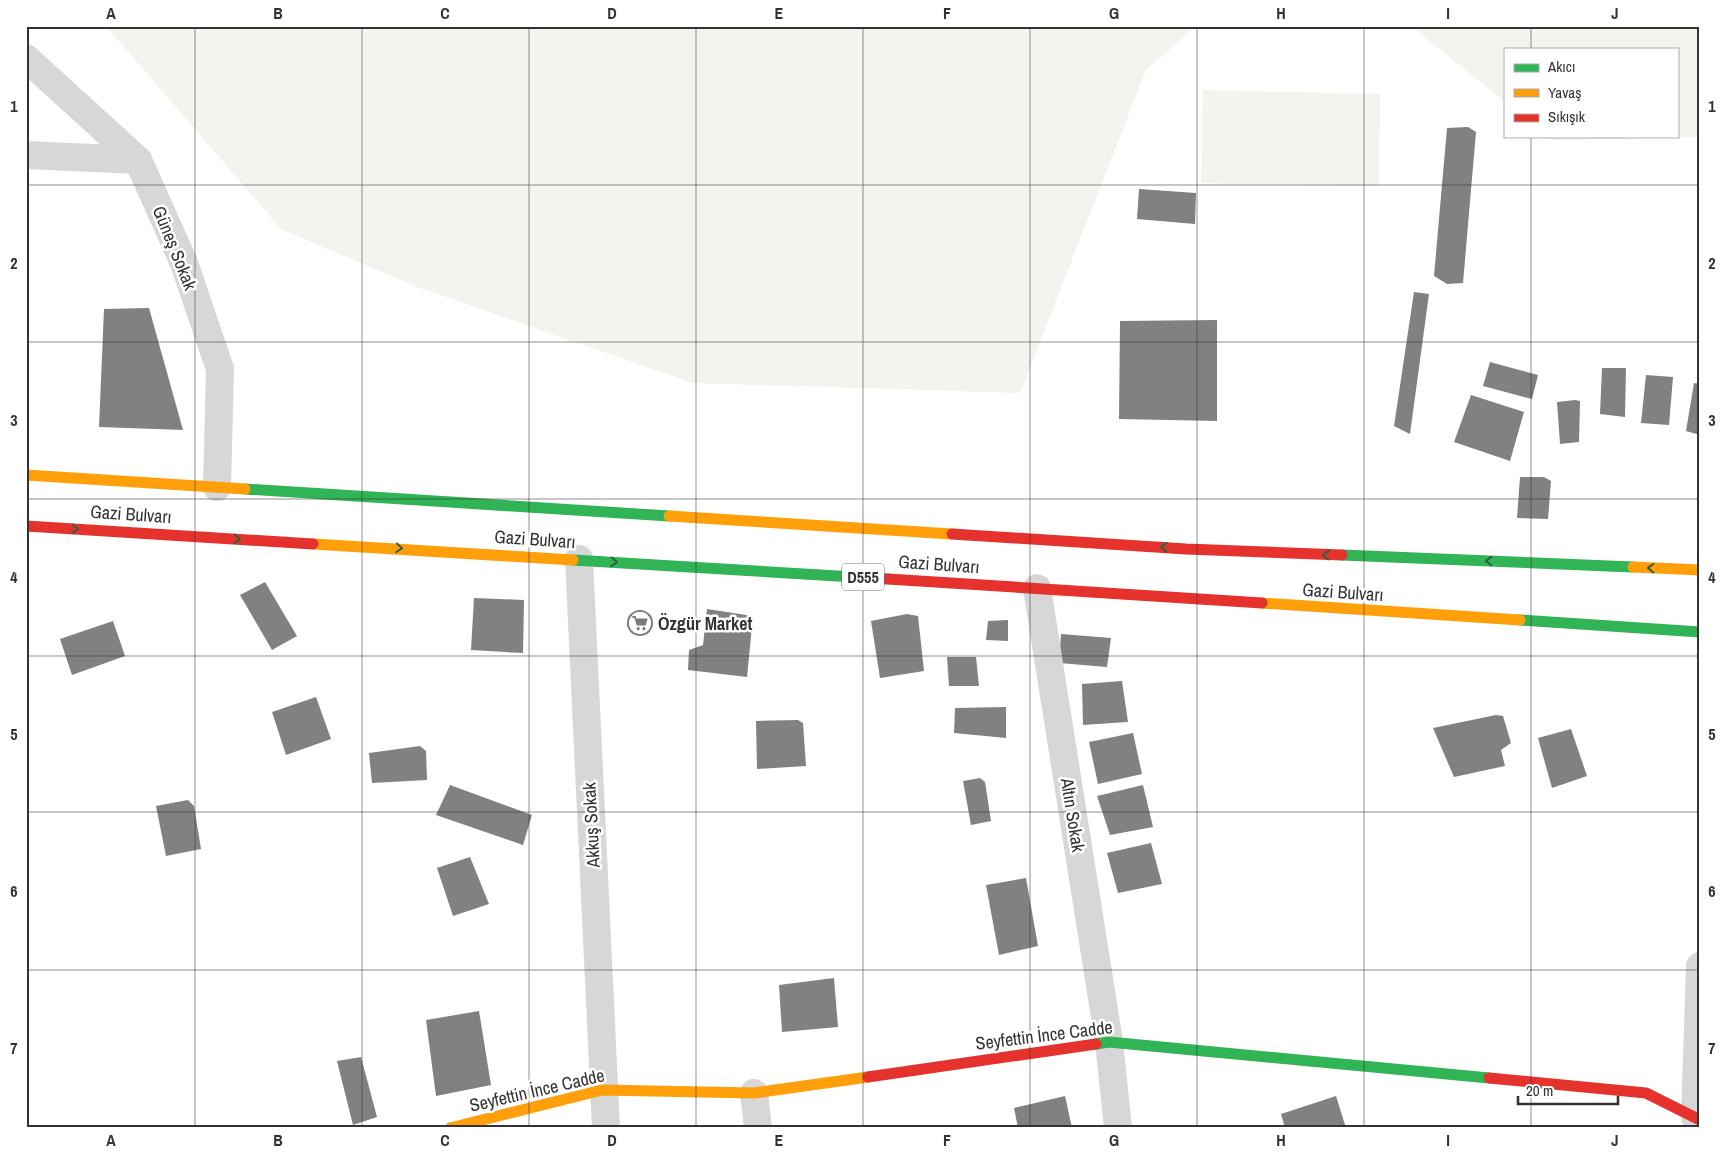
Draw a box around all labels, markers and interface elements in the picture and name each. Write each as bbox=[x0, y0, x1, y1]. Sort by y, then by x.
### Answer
text: A bbox=[106, 2, 116, 24]
text: B bbox=[273, 2, 283, 24]
text: C bbox=[440, 2, 450, 24]
text: D bbox=[607, 2, 617, 24]
text: E bbox=[775, 2, 784, 24]
text: F bbox=[943, 2, 951, 24]
text: G bbox=[1109, 2, 1119, 24]
text: H bbox=[1276, 2, 1286, 24]
text: I bbox=[1446, 2, 1450, 24]
text: J bbox=[1611, 2, 1619, 24]
legend bbox=[1504, 48, 1678, 138]
text: Akıcı bbox=[1547, 56, 1575, 77]
text: Yavaş bbox=[1548, 82, 1581, 103]
text: 1 bbox=[10, 95, 18, 117]
text: 1 bbox=[1708, 95, 1716, 117]
text: Sıkışık bbox=[1548, 106, 1586, 127]
street label: Güneş Sokak bbox=[147, 202, 203, 294]
text: 2 bbox=[10, 252, 18, 274]
text: 2 bbox=[1708, 252, 1716, 274]
text: 3 bbox=[10, 409, 18, 431]
text: 3 bbox=[1708, 409, 1716, 431]
street label: Gazi Bulvarı bbox=[90, 499, 172, 529]
one-way arrow bbox=[71, 523, 79, 534]
street label: Gazi Bulvarı bbox=[494, 524, 576, 554]
one-way arrow bbox=[233, 533, 241, 544]
one-way arrow bbox=[1160, 542, 1168, 553]
one-way arrow bbox=[396, 543, 404, 554]
street label: Gazi Bulvarı bbox=[898, 549, 980, 579]
one-way arrow bbox=[1322, 549, 1330, 560]
one-way arrow bbox=[610, 556, 618, 567]
one-way arrow bbox=[1484, 556, 1492, 567]
one-way arrow bbox=[1647, 563, 1655, 574]
road number: D555 bbox=[842, 564, 884, 590]
text: 4 bbox=[10, 566, 18, 588]
text: 4 bbox=[1708, 566, 1716, 588]
street label: Gazi Bulvarı bbox=[1302, 577, 1384, 607]
supermarket icon: Özgür Market bbox=[627, 610, 653, 636]
place label: Özgür Market bbox=[658, 611, 752, 636]
text: 5 bbox=[10, 723, 18, 745]
text: 5 bbox=[1708, 723, 1716, 745]
street label: Altın Sokak bbox=[1055, 775, 1091, 854]
street label: Akkuş Sokak bbox=[576, 781, 606, 869]
text: 6 bbox=[10, 880, 18, 902]
text: 6 bbox=[1708, 880, 1716, 902]
street label: Seyfettin İnce Cadde bbox=[974, 1014, 1114, 1056]
text: 7 bbox=[10, 1037, 18, 1059]
text: 7 bbox=[1708, 1037, 1716, 1059]
street label: Seyfettin İnce Cadde bbox=[467, 1062, 607, 1118]
scale bar bbox=[1518, 1074, 1618, 1106]
text: 20 m bbox=[1526, 1080, 1553, 1101]
text: A bbox=[106, 1129, 116, 1151]
text: B bbox=[273, 1129, 283, 1151]
text: C bbox=[440, 1129, 450, 1151]
text: D bbox=[607, 1129, 617, 1151]
text: E bbox=[775, 1129, 784, 1151]
text: F bbox=[943, 1129, 951, 1151]
text: G bbox=[1109, 1129, 1119, 1151]
text: H bbox=[1276, 1129, 1286, 1151]
text: I bbox=[1446, 1129, 1450, 1151]
text: J bbox=[1611, 1129, 1619, 1151]

